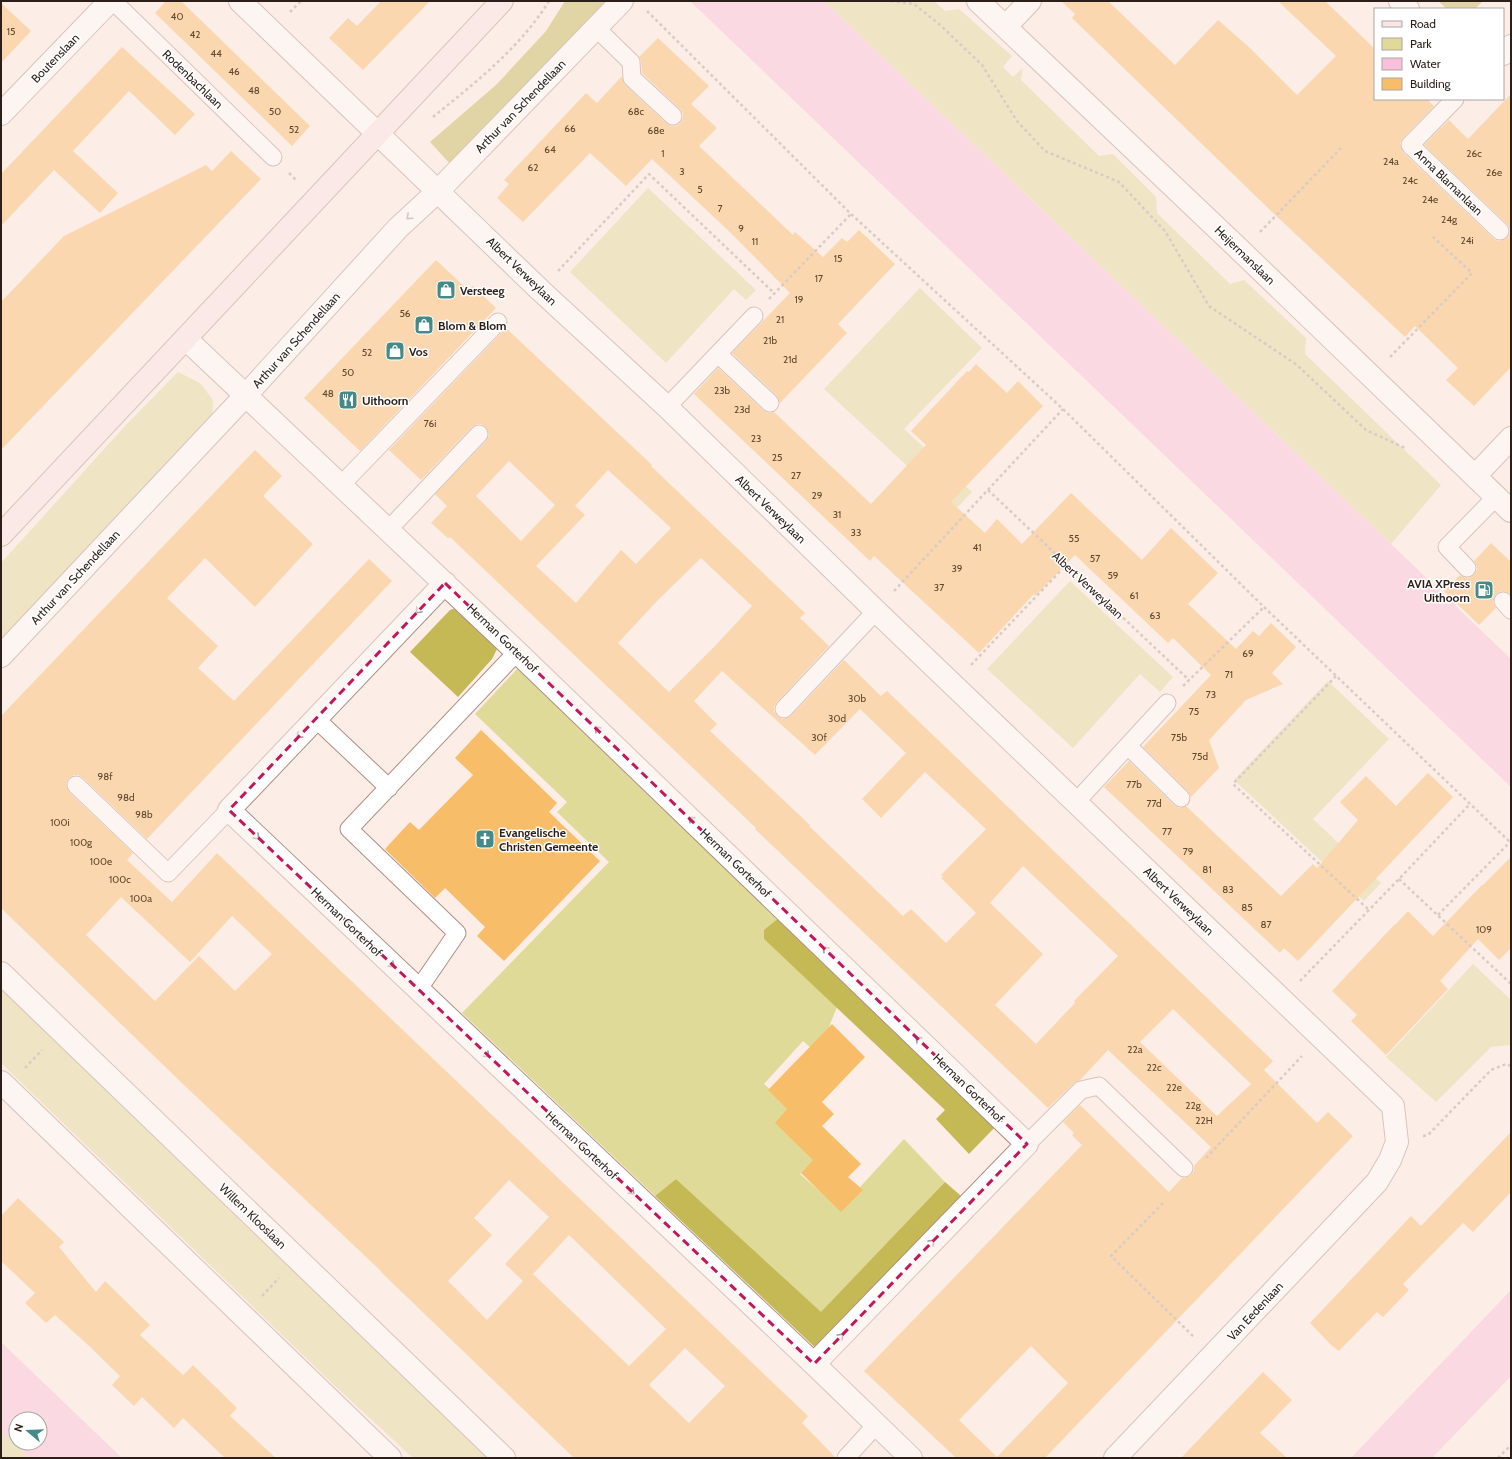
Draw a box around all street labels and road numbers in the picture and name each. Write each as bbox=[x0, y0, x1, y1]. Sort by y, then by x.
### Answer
street label: Boutenslaan bbox=[28, 30, 82, 86]
street label: Rodenbachlaan bbox=[160, 46, 227, 112]
street label: Arthur van Schendellaan bbox=[472, 56, 569, 156]
street label: Anna Blamanlaan bbox=[1412, 146, 1486, 219]
street label: Heijermanslaan bbox=[1212, 222, 1279, 288]
street label: Albert Verweylaan bbox=[484, 234, 560, 308]
street label: Arthur van Schendellaan bbox=[249, 289, 343, 391]
street label: Albert Verweylaan bbox=[733, 472, 809, 546]
street label: Arthur van Schendellaan bbox=[27, 526, 123, 627]
street label: Albert Verweylaan bbox=[1049, 548, 1127, 622]
street label: Herman Gorterhof bbox=[464, 600, 542, 676]
street label: Herman Gorterhof bbox=[697, 825, 775, 901]
street label: Albert Verweylaan bbox=[1141, 864, 1217, 938]
street label: Herman Gorterhof bbox=[308, 884, 386, 960]
street label: Herman Gorterhof bbox=[930, 1050, 1008, 1126]
street label: Herman Gorterhof bbox=[543, 1108, 621, 1182]
street label: Willem Klooslaan bbox=[216, 1180, 290, 1252]
street label: Van Eedenlaan bbox=[1224, 1278, 1286, 1344]

